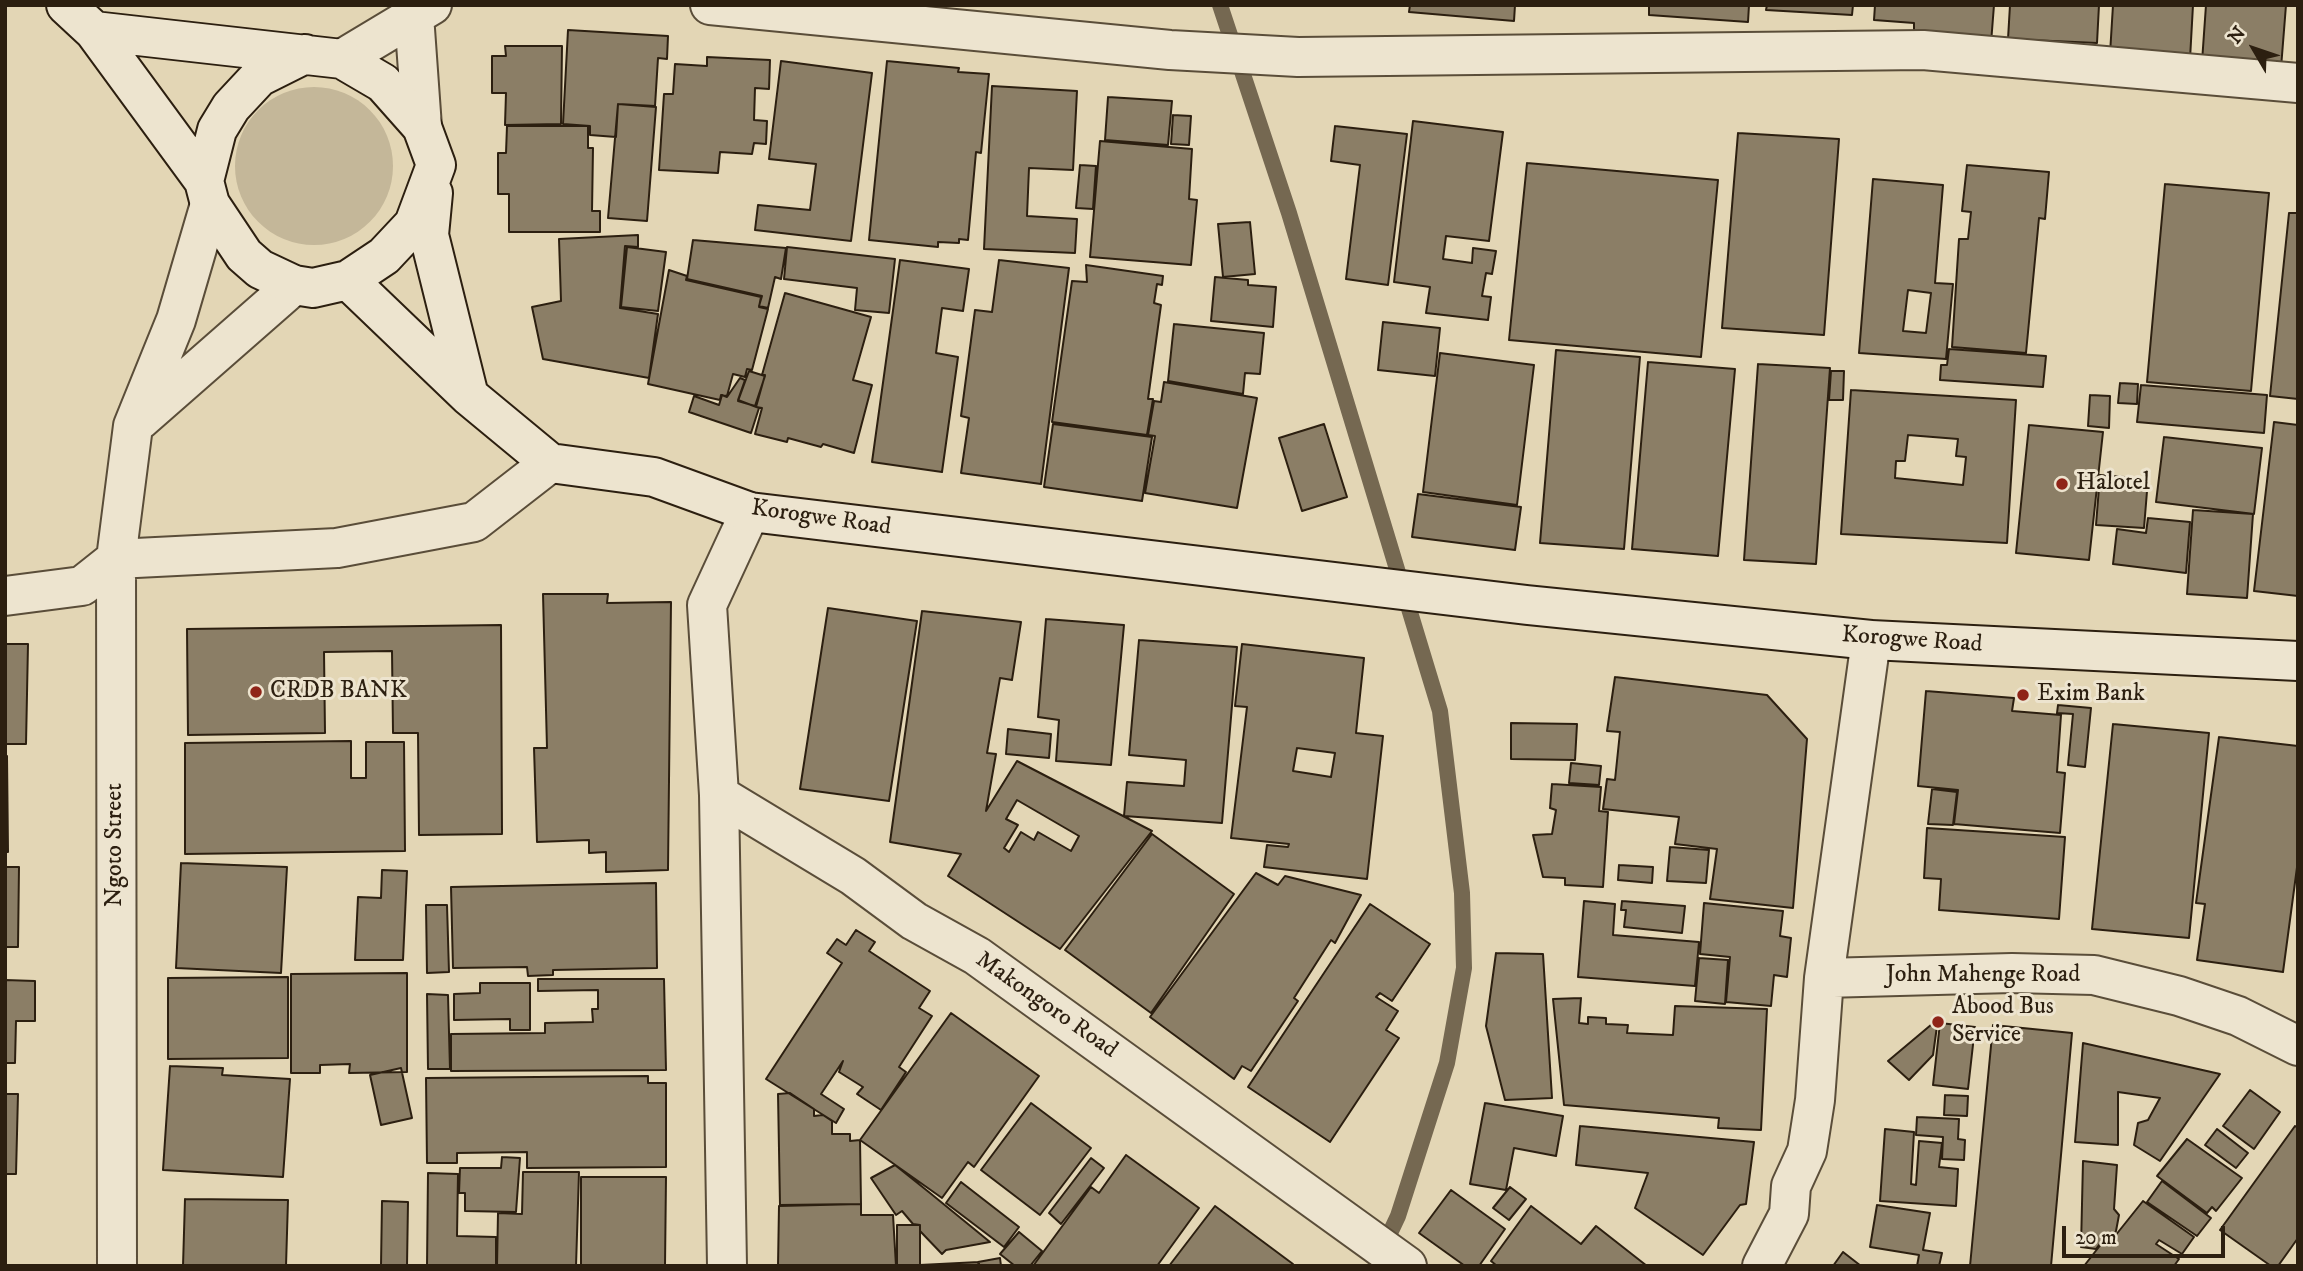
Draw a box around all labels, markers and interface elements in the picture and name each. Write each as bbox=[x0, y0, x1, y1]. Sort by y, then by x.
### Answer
north arrow bbox=[2219, 14, 2289, 84]
text: N bbox=[2223, 22, 2251, 49]
place label: Halotel bbox=[2076, 470, 2150, 498]
marker: Halotel bbox=[2054, 476, 2070, 492]
street label: Korogwe Road bbox=[749, 495, 893, 543]
street label: Korogwe Road bbox=[1841, 622, 1983, 660]
place label: CRDB BANK bbox=[270, 678, 407, 706]
place label: Exim Bank bbox=[2037, 681, 2145, 709]
marker: CRDB BANK bbox=[248, 684, 264, 700]
marker: Exim Bank bbox=[2015, 687, 2031, 703]
street label: Ngoto Street bbox=[102, 783, 130, 907]
street label: Makongoro Road bbox=[969, 946, 1123, 1066]
street label: John Mahenge Road bbox=[1886, 962, 2080, 990]
place label: Abood Bus Service bbox=[1952, 994, 2054, 1050]
marker: Abood Bus Service bbox=[1930, 1014, 1946, 1030]
scale bar bbox=[2065, 1212, 2228, 1256]
text: 20 m bbox=[2075, 1225, 2117, 1251]

